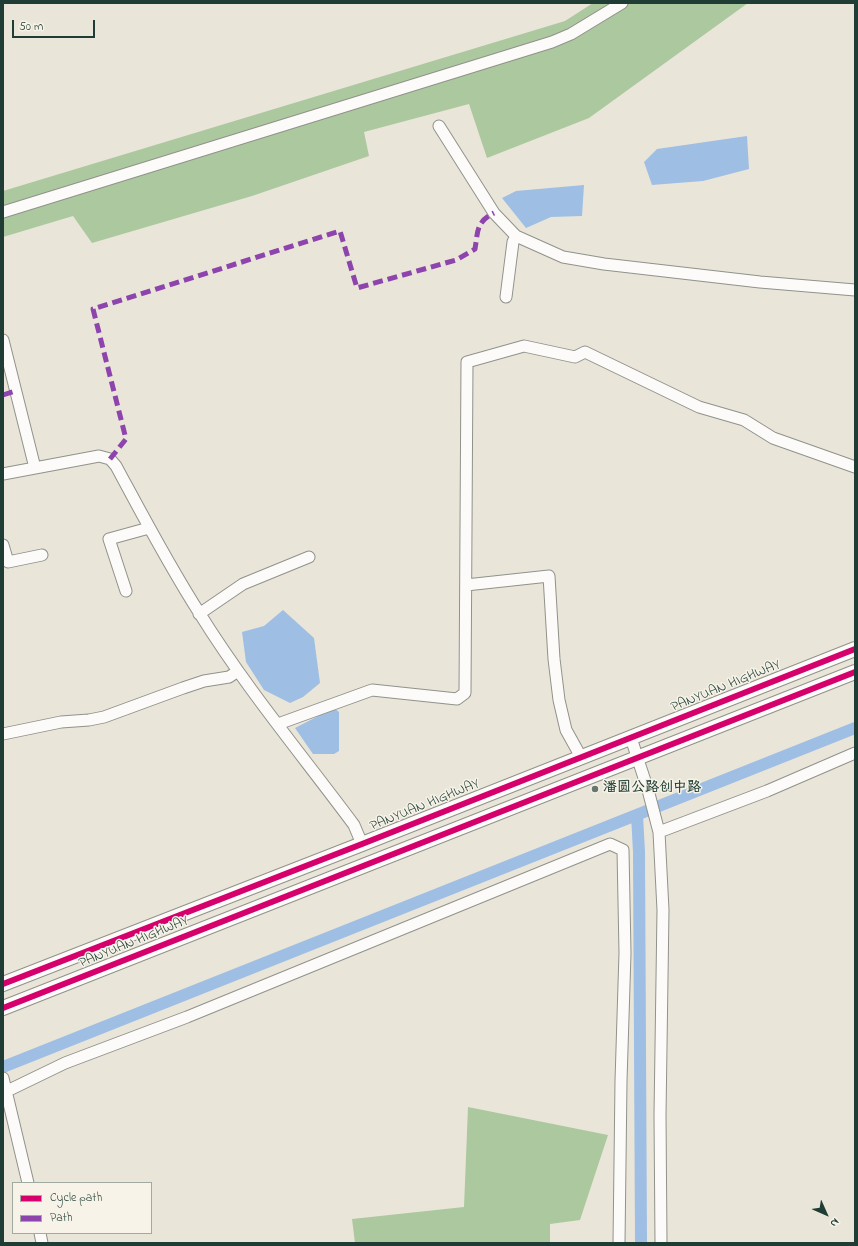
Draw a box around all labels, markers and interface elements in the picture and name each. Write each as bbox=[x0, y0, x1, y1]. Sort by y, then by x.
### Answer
scale bar bbox=[14, 12, 97, 38]
text: 50 m bbox=[19, 18, 43, 36]
street label: PANYUAN HIGHWAY bbox=[669, 657, 783, 717]
street label: PANYUAN HIGHWAY bbox=[368, 776, 482, 836]
place label: 潘圆公路创中路 bbox=[603, 781, 701, 797]
marker: 潘圆公路创中路 bbox=[590, 784, 600, 794]
street label: PANYUAN HIGHWAY bbox=[77, 913, 191, 973]
legend bbox=[12, 1182, 152, 1234]
text: Cycle path bbox=[50, 1189, 102, 1207]
north arrow bbox=[806, 1194, 846, 1234]
text: Path bbox=[50, 1209, 72, 1227]
text: N bbox=[826, 1214, 843, 1231]

